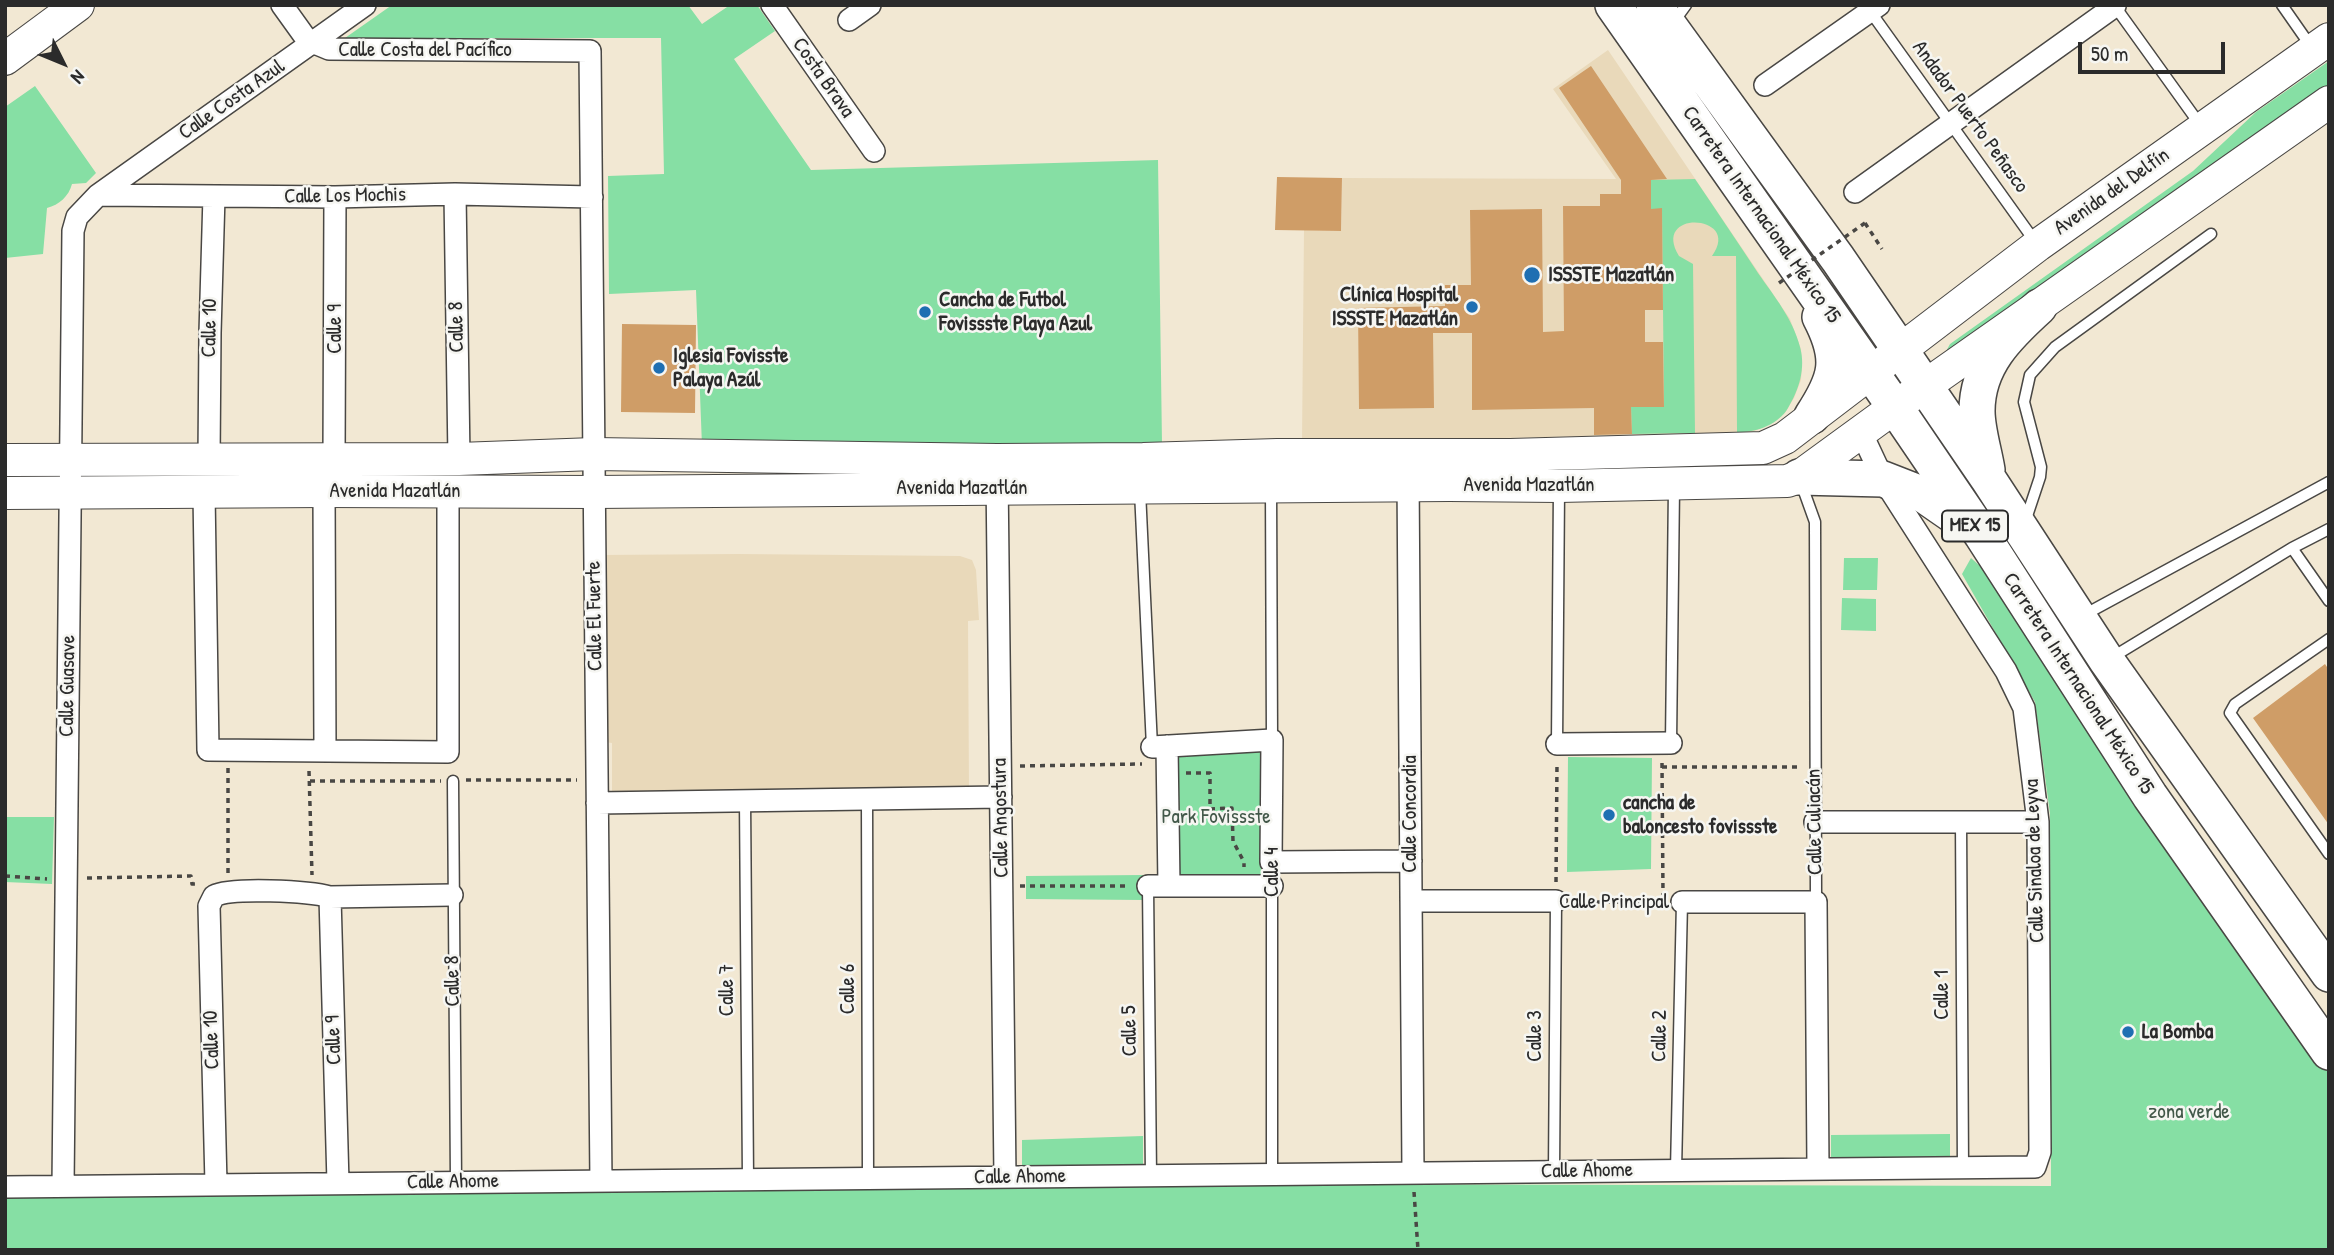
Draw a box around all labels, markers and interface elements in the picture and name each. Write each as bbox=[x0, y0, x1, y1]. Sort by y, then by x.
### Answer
north arrow bbox=[28, 28, 98, 98]
scale bar bbox=[2082, 28, 2229, 72]
street label: Costa Brava bbox=[786, 33, 860, 123]
street label: Andador Puerto Peñasco bbox=[1906, 36, 2034, 198]
street label: Calle Costa del Pacífico bbox=[338, 37, 512, 63]
text: 50 m bbox=[2091, 39, 2128, 68]
street label: Calle Costa Azul bbox=[174, 54, 290, 146]
text: N bbox=[65, 65, 91, 90]
street label: Carretera Internacional México 15 bbox=[1676, 102, 1846, 328]
street label: Avenida del Delfín bbox=[2049, 143, 2175, 241]
street label: Calle Los Mochis bbox=[284, 182, 406, 210]
place label: ISSSTE Mazatlán bbox=[1548, 262, 1674, 288]
marker: ISSSTE Mazatlán bbox=[1522, 265, 1542, 285]
place label: Clínica Hospital ISSSTE Mazatlán bbox=[1332, 282, 1458, 332]
place label: Cancha de Futbol Fovissste Playa Azul bbox=[939, 287, 1092, 337]
street label: Calle 10 bbox=[197, 298, 223, 358]
marker: Clínica Hospital ISSSTE Mazatlán bbox=[1464, 299, 1480, 315]
street label: Calle 8 bbox=[444, 301, 470, 353]
street label: Calle 9 bbox=[322, 304, 348, 354]
marker: Cancha de Futbol Fovissste Playa Azul bbox=[917, 304, 933, 320]
place label: Iglesia Fovisste Palaya Azúl bbox=[673, 343, 788, 393]
marker: Iglesia Fovisste Palaya Azúl bbox=[651, 360, 667, 376]
street label: Avenida Mazatlán bbox=[1464, 472, 1594, 498]
street label: Avenida Mazatlán bbox=[897, 475, 1027, 501]
street label: Avenida Mazatlán bbox=[330, 478, 460, 504]
road number: MEX 15 bbox=[1942, 510, 2008, 541]
street label: Calle El Fuerte bbox=[581, 561, 609, 671]
street label: Carretera Internacional México 15 bbox=[1997, 568, 2159, 800]
street label: Calle Guasave bbox=[55, 635, 81, 737]
street label: Calle Concordia bbox=[1397, 755, 1423, 873]
street label: Calle Angostura bbox=[987, 758, 1015, 878]
street label: Calle Culiacán bbox=[1801, 769, 1829, 875]
street label: Calle Sinaloa de Leyva bbox=[2020, 779, 2050, 943]
place label: cancha de baloncesto fovissste bbox=[1623, 790, 1777, 840]
park label: Park Fovissste bbox=[1161, 804, 1271, 830]
marker: cancha de baloncesto fovissste bbox=[1601, 807, 1617, 823]
street label: Calle 4 bbox=[1259, 847, 1285, 897]
street label: Calle Principal bbox=[1559, 889, 1669, 915]
street label: Calle 8 bbox=[440, 955, 466, 1007]
street label: Calle 7 bbox=[714, 964, 740, 1016]
street label: Calle 6 bbox=[835, 964, 861, 1014]
street label: Calle 1 bbox=[1929, 970, 1955, 1020]
street label: Calle 5 bbox=[1117, 1005, 1143, 1057]
street label: Calle 10 bbox=[198, 1010, 226, 1070]
street label: Calle 3 bbox=[1522, 1010, 1548, 1062]
street label: Calle 2 bbox=[1647, 1010, 1673, 1062]
street label: Calle 9 bbox=[321, 1015, 347, 1065]
place label: La Bomba bbox=[2142, 1019, 2213, 1045]
marker: La Bomba bbox=[2120, 1024, 2136, 1040]
park label: zona verde bbox=[2148, 1099, 2230, 1125]
street label: Calle Ahome bbox=[1541, 1158, 1633, 1184]
street label: Calle Ahome bbox=[974, 1164, 1066, 1190]
street label: Calle Ahome bbox=[407, 1169, 499, 1195]

